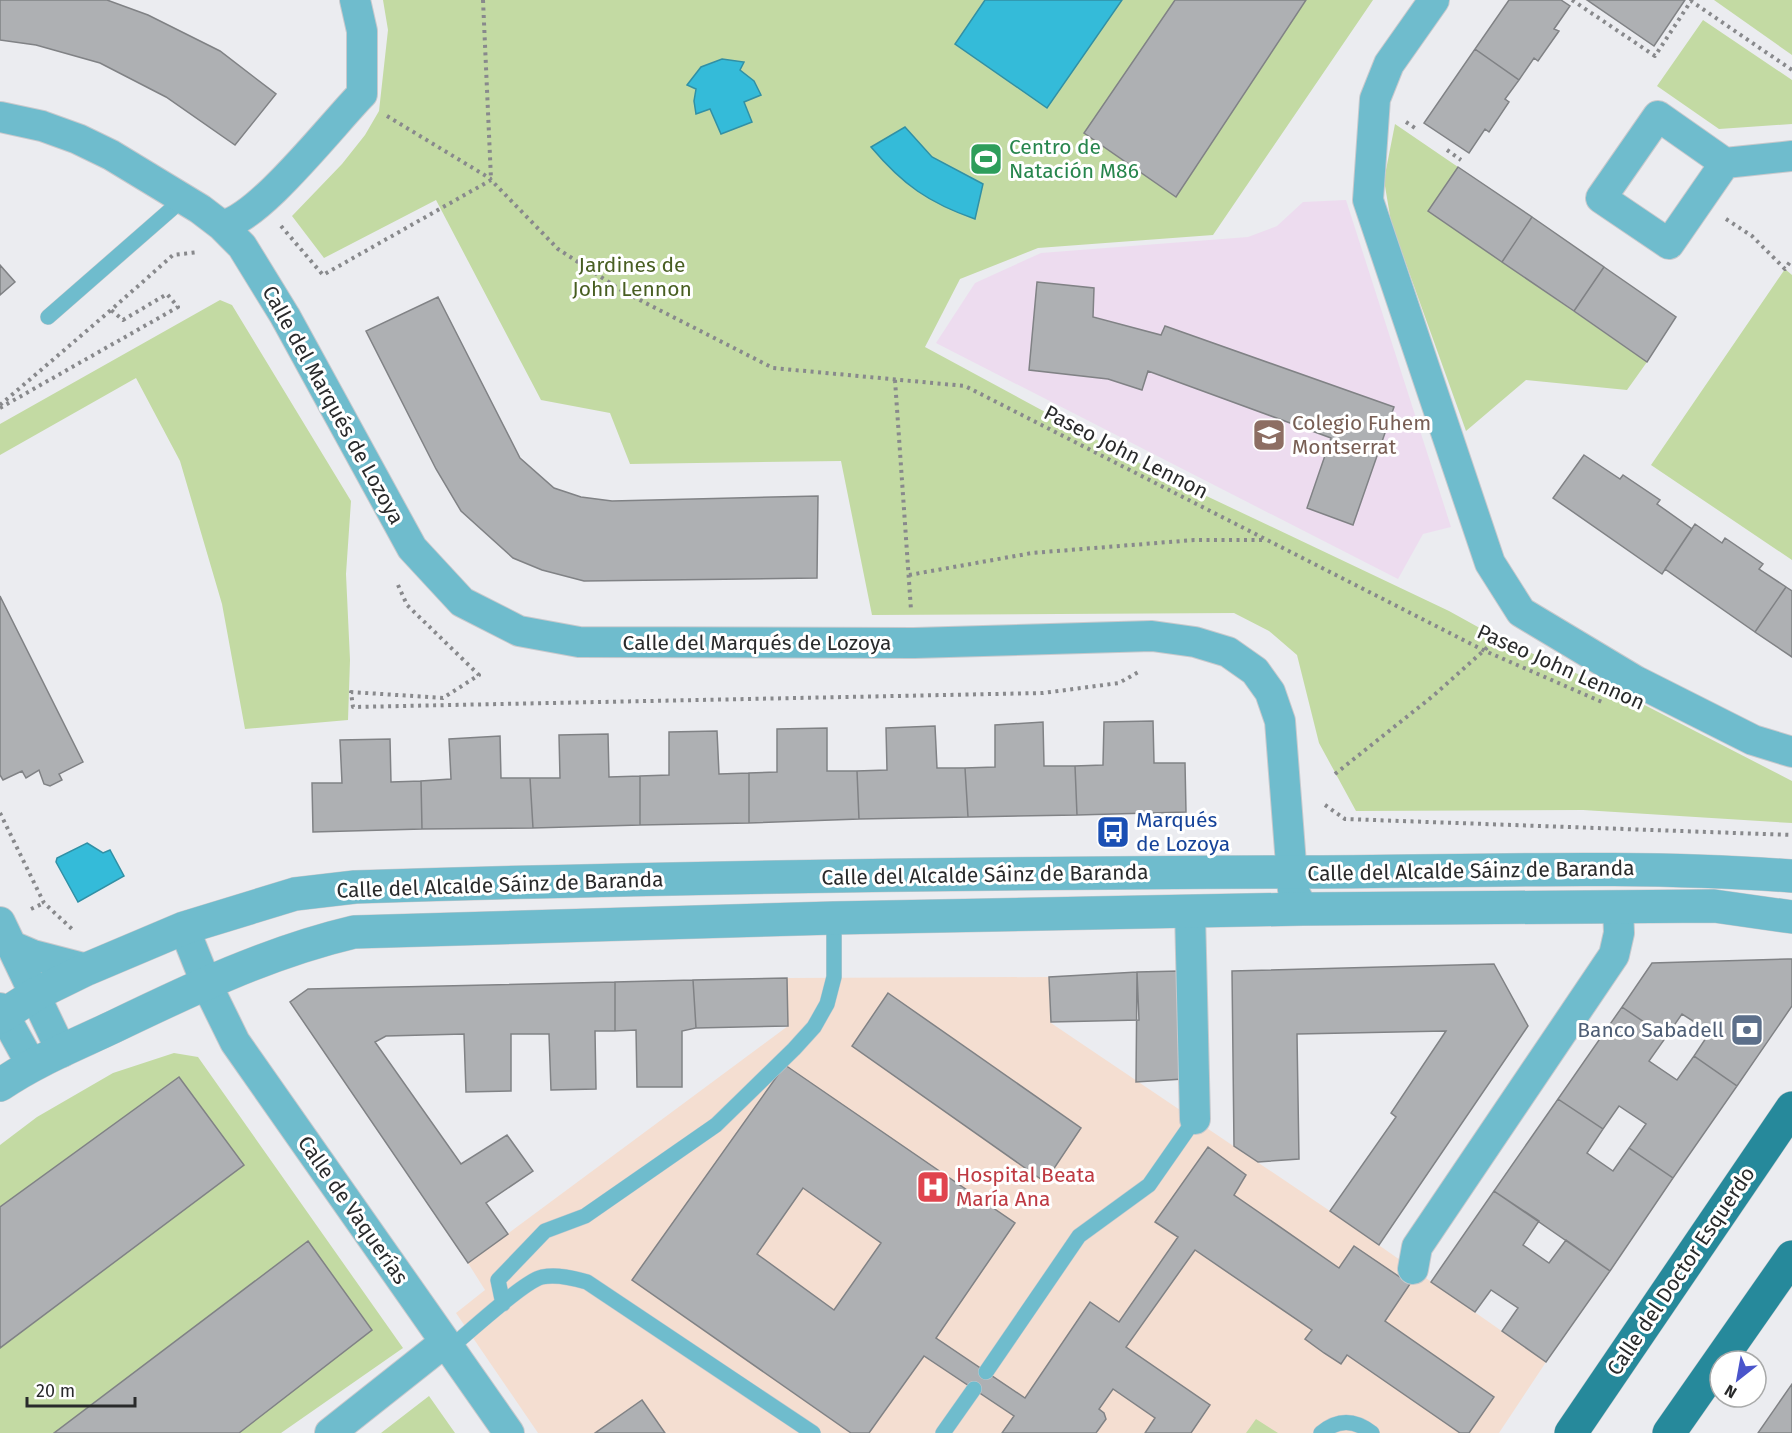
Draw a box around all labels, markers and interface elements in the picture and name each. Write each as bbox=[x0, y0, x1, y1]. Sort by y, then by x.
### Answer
place label: Centro de Natación M86 bbox=[1009, 134, 1139, 184]
sports icon: Centro de Natación M86 bbox=[968, 141, 1004, 177]
park label: Jardines de John Lennon bbox=[572, 252, 692, 302]
street label: Calle del Marqués de Lozoya bbox=[256, 281, 410, 529]
street label: Paseo John Lennon bbox=[1040, 399, 1212, 505]
place label: Colegio Fuhem Montserrat bbox=[1292, 410, 1431, 460]
school or university icon: Colegio Fuhem Montserrat bbox=[1251, 417, 1287, 453]
street label: Paseo John Lennon bbox=[1473, 618, 1649, 716]
street label: Calle del Marqués de Lozoya bbox=[623, 630, 891, 656]
place label: Marqués de Lozoya bbox=[1136, 807, 1230, 857]
bus stop icon: Marqués de Lozoya bbox=[1095, 814, 1131, 850]
street label: Calle del Alcalde Sáinz de Baranda bbox=[1307, 855, 1635, 887]
street label: Calle del Alcalde Sáinz de Baranda bbox=[821, 859, 1149, 891]
street label: Calle del Alcalde Sáinz de Baranda bbox=[336, 866, 664, 904]
bank icon: Banco Sabadell bbox=[1729, 1012, 1765, 1048]
place label: Banco Sabadell bbox=[1577, 1017, 1724, 1043]
street label: Calle de Vaquerías bbox=[292, 1131, 414, 1289]
place label: Hospital Beata María Ana bbox=[956, 1162, 1095, 1212]
street label: Calle del Doctor Esquerdo bbox=[1601, 1162, 1761, 1380]
hospital icon: Hospital Beata María Ana bbox=[915, 1169, 951, 1205]
north arrow bbox=[1708, 1349, 1768, 1409]
scale bar bbox=[27, 1370, 135, 1408]
text: 20 m bbox=[36, 1380, 75, 1402]
text: N bbox=[1721, 1381, 1740, 1402]

